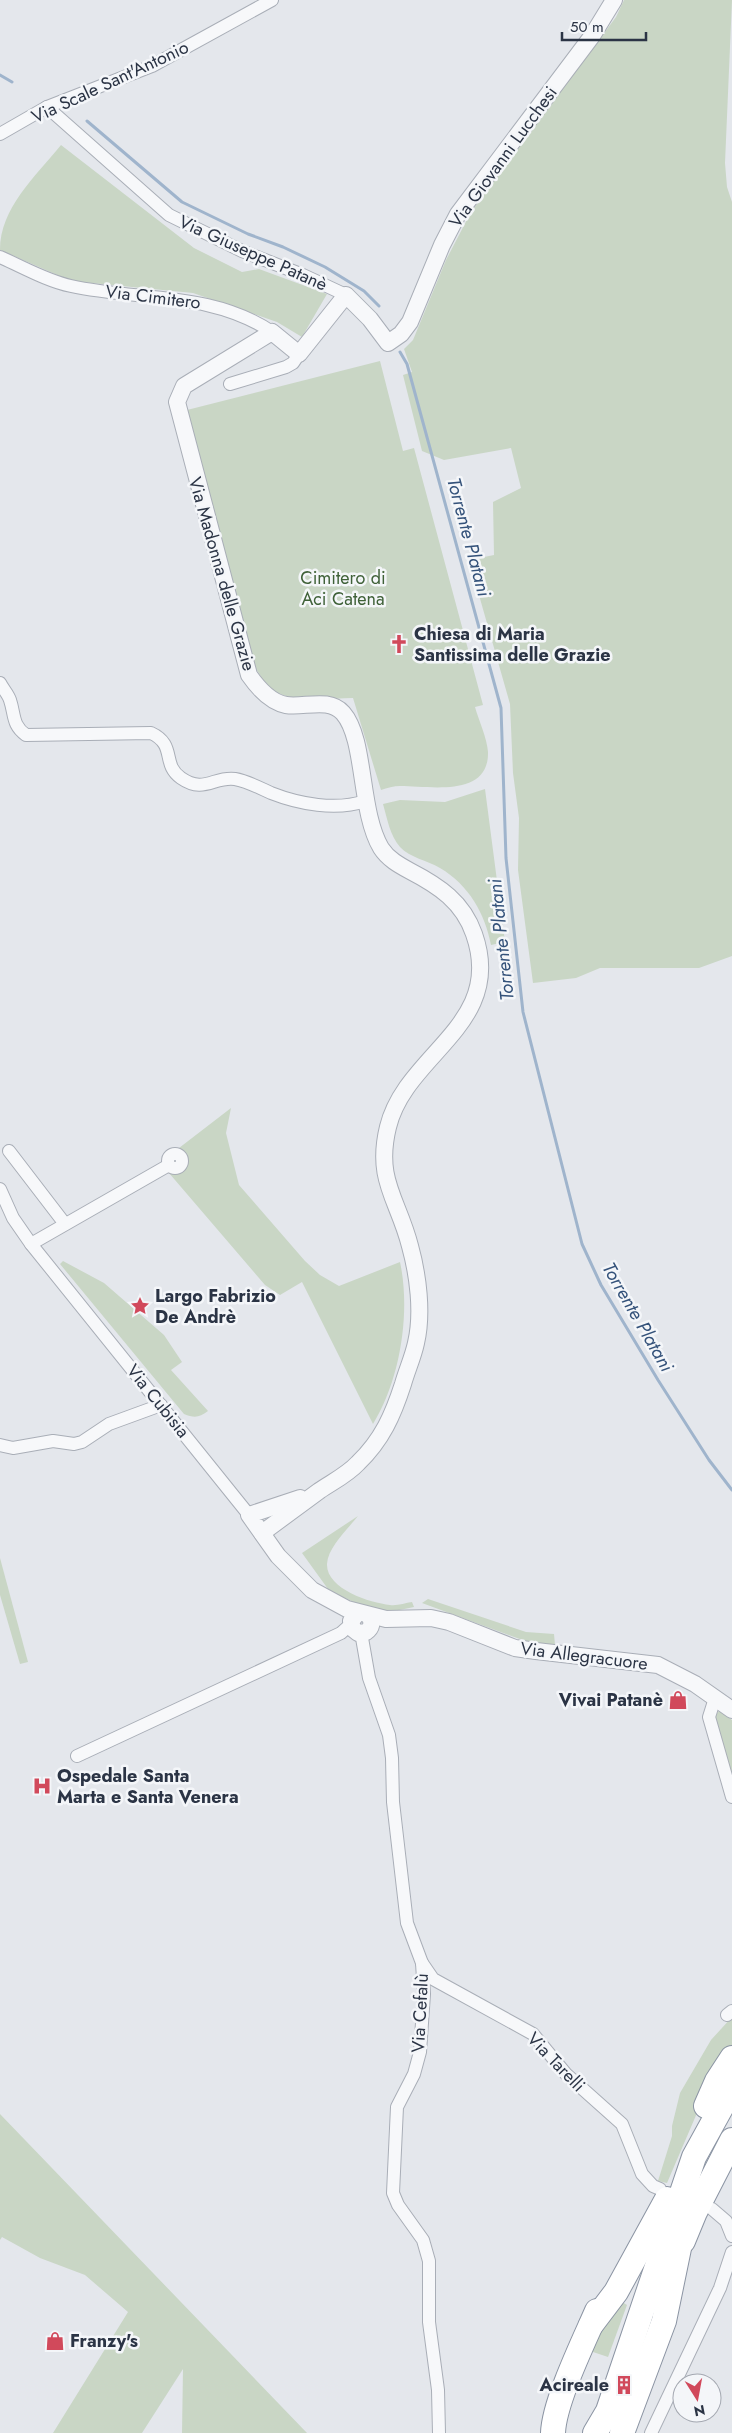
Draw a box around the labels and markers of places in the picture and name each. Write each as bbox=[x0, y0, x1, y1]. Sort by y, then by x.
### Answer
place label: Chiesa di Maria Santissima delle Grazie bbox=[414, 621, 611, 668]
church icon: Chiesa di Maria Santissima delle Grazie bbox=[388, 633, 410, 655]
place label: Largo Fabrizio De Andrè bbox=[155, 1283, 276, 1330]
place icon: Largo Fabrizio De Andrè bbox=[129, 1295, 151, 1317]
place label: Vivai Patanè bbox=[558, 1687, 663, 1713]
shop icon: Vivai Patanè bbox=[667, 1689, 689, 1711]
place label: Ospedale Santa Marta e Santa Venera bbox=[57, 1763, 239, 1810]
hospital icon: Ospedale Santa Marta e Santa Venera bbox=[31, 1775, 53, 1797]
place label: Franzy's bbox=[70, 2328, 138, 2354]
shop icon: Franzy's bbox=[44, 2330, 66, 2352]
place label: Acireale bbox=[539, 2372, 609, 2398]
building icon: Acireale bbox=[613, 2374, 635, 2396]

